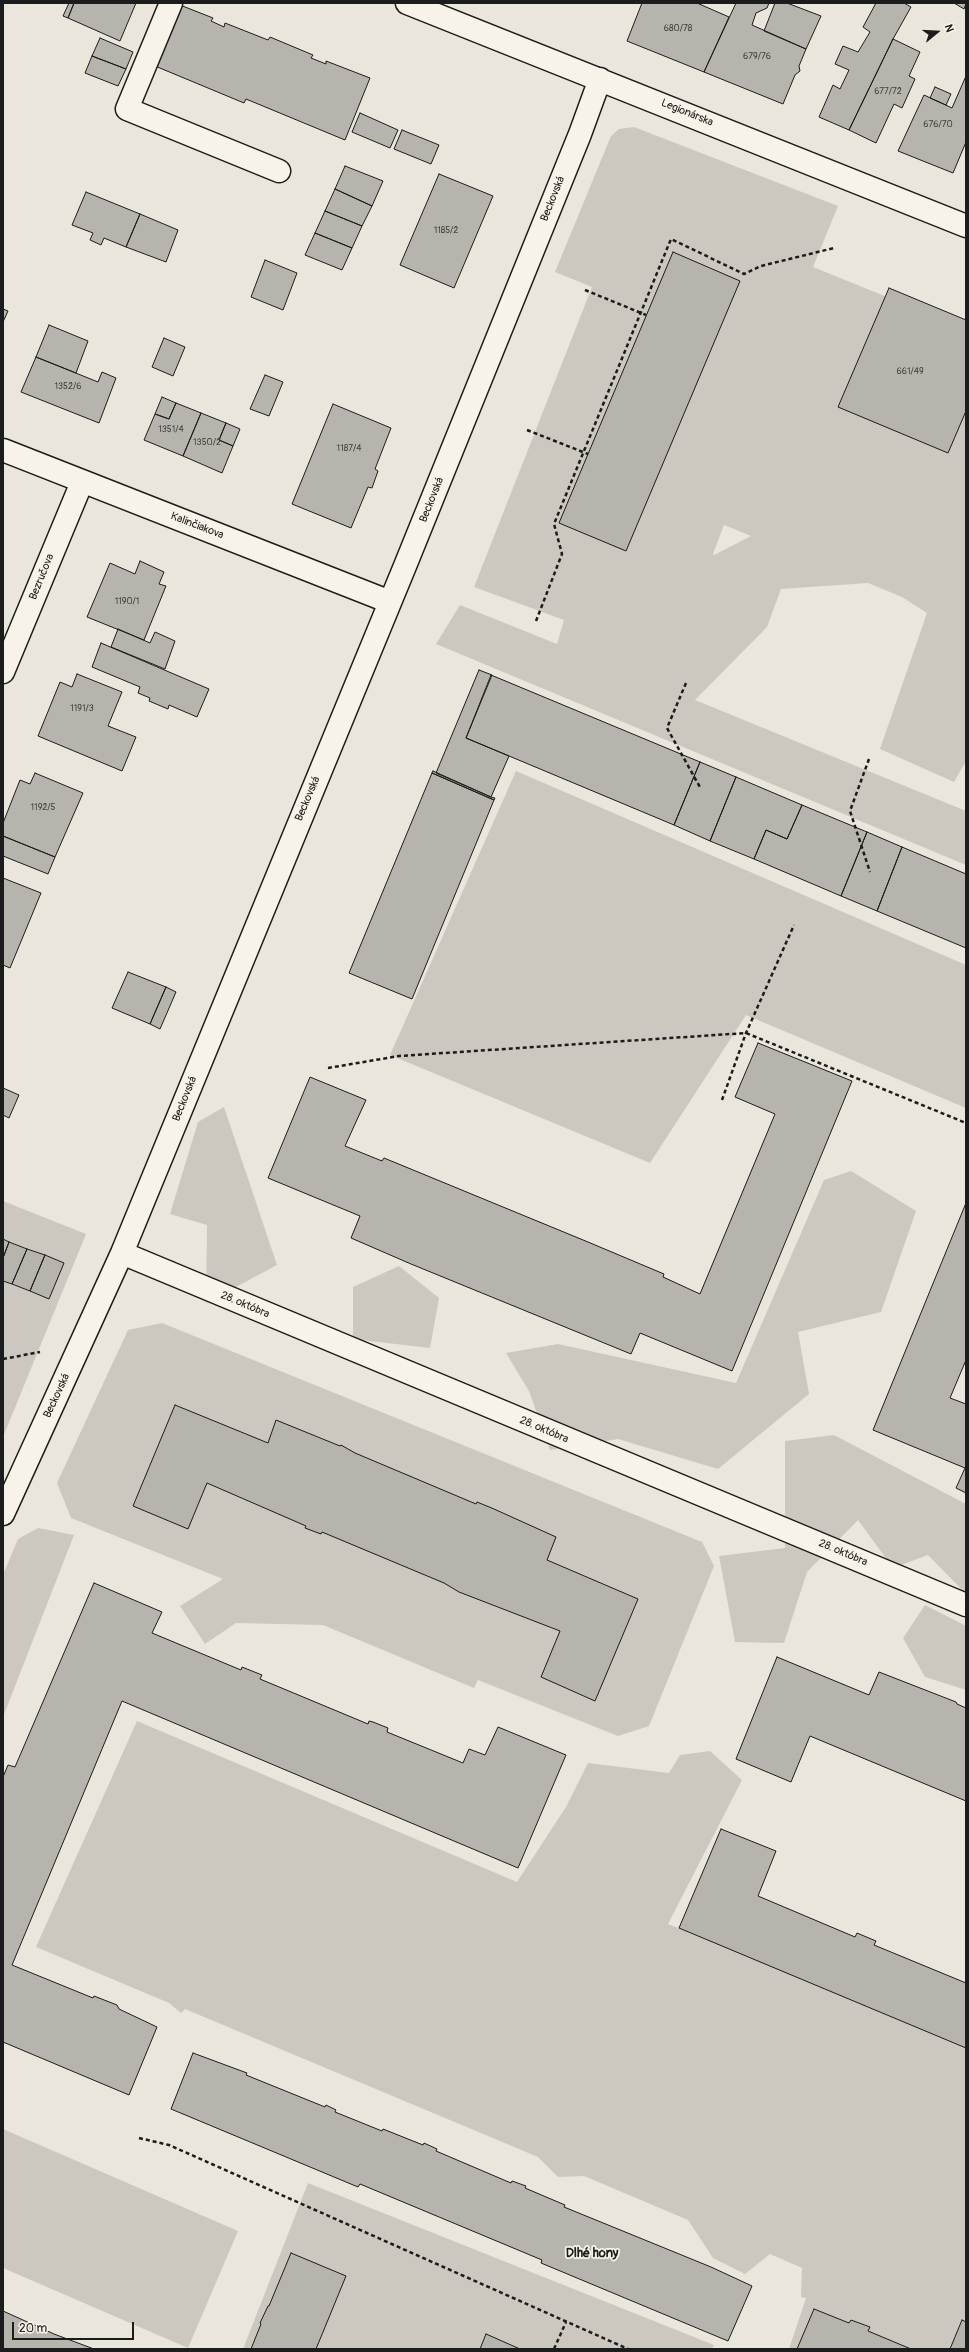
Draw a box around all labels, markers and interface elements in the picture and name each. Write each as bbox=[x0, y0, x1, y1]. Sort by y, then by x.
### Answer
north arrow bbox=[917, 12, 957, 52]
text: N bbox=[942, 23, 956, 34]
house number: 680/78 bbox=[664, 24, 692, 34]
house number: 679/76 bbox=[743, 52, 771, 62]
house number: 677/72 bbox=[874, 87, 902, 97]
street label: Legionárska bbox=[659, 97, 715, 129]
house number: 676/70 bbox=[923, 120, 953, 130]
street label: Beckovská bbox=[538, 175, 568, 223]
house number: 1185/2 bbox=[434, 226, 458, 236]
house number: 661/49 bbox=[896, 367, 924, 377]
house number: 1352/6 bbox=[55, 382, 81, 392]
house number: 1351/4 bbox=[158, 425, 184, 435]
house number: 1350/2 bbox=[193, 438, 221, 448]
house number: 1187/4 bbox=[337, 444, 361, 454]
street label: Beckovská bbox=[417, 476, 447, 524]
street label: Kalinčiakova bbox=[169, 510, 225, 542]
street label: Bezručova bbox=[27, 552, 57, 602]
house number: 1190/1 bbox=[115, 597, 139, 607]
house number: 1191/3 bbox=[70, 704, 94, 714]
street label: Beckovská bbox=[293, 775, 323, 823]
house number: 1192/5 bbox=[31, 803, 55, 813]
street label: Beckovská bbox=[170, 1075, 200, 1123]
street label: 28. októbra bbox=[219, 1289, 271, 1321]
street label: Beckovská bbox=[41, 1372, 73, 1420]
street label: 28. októbra bbox=[518, 1414, 570, 1446]
street label: 28. októbra bbox=[817, 1537, 869, 1569]
district label: Dlhé hony bbox=[566, 2246, 618, 2262]
scale bar bbox=[14, 2314, 136, 2340]
text: 20 m bbox=[19, 2321, 47, 2336]

